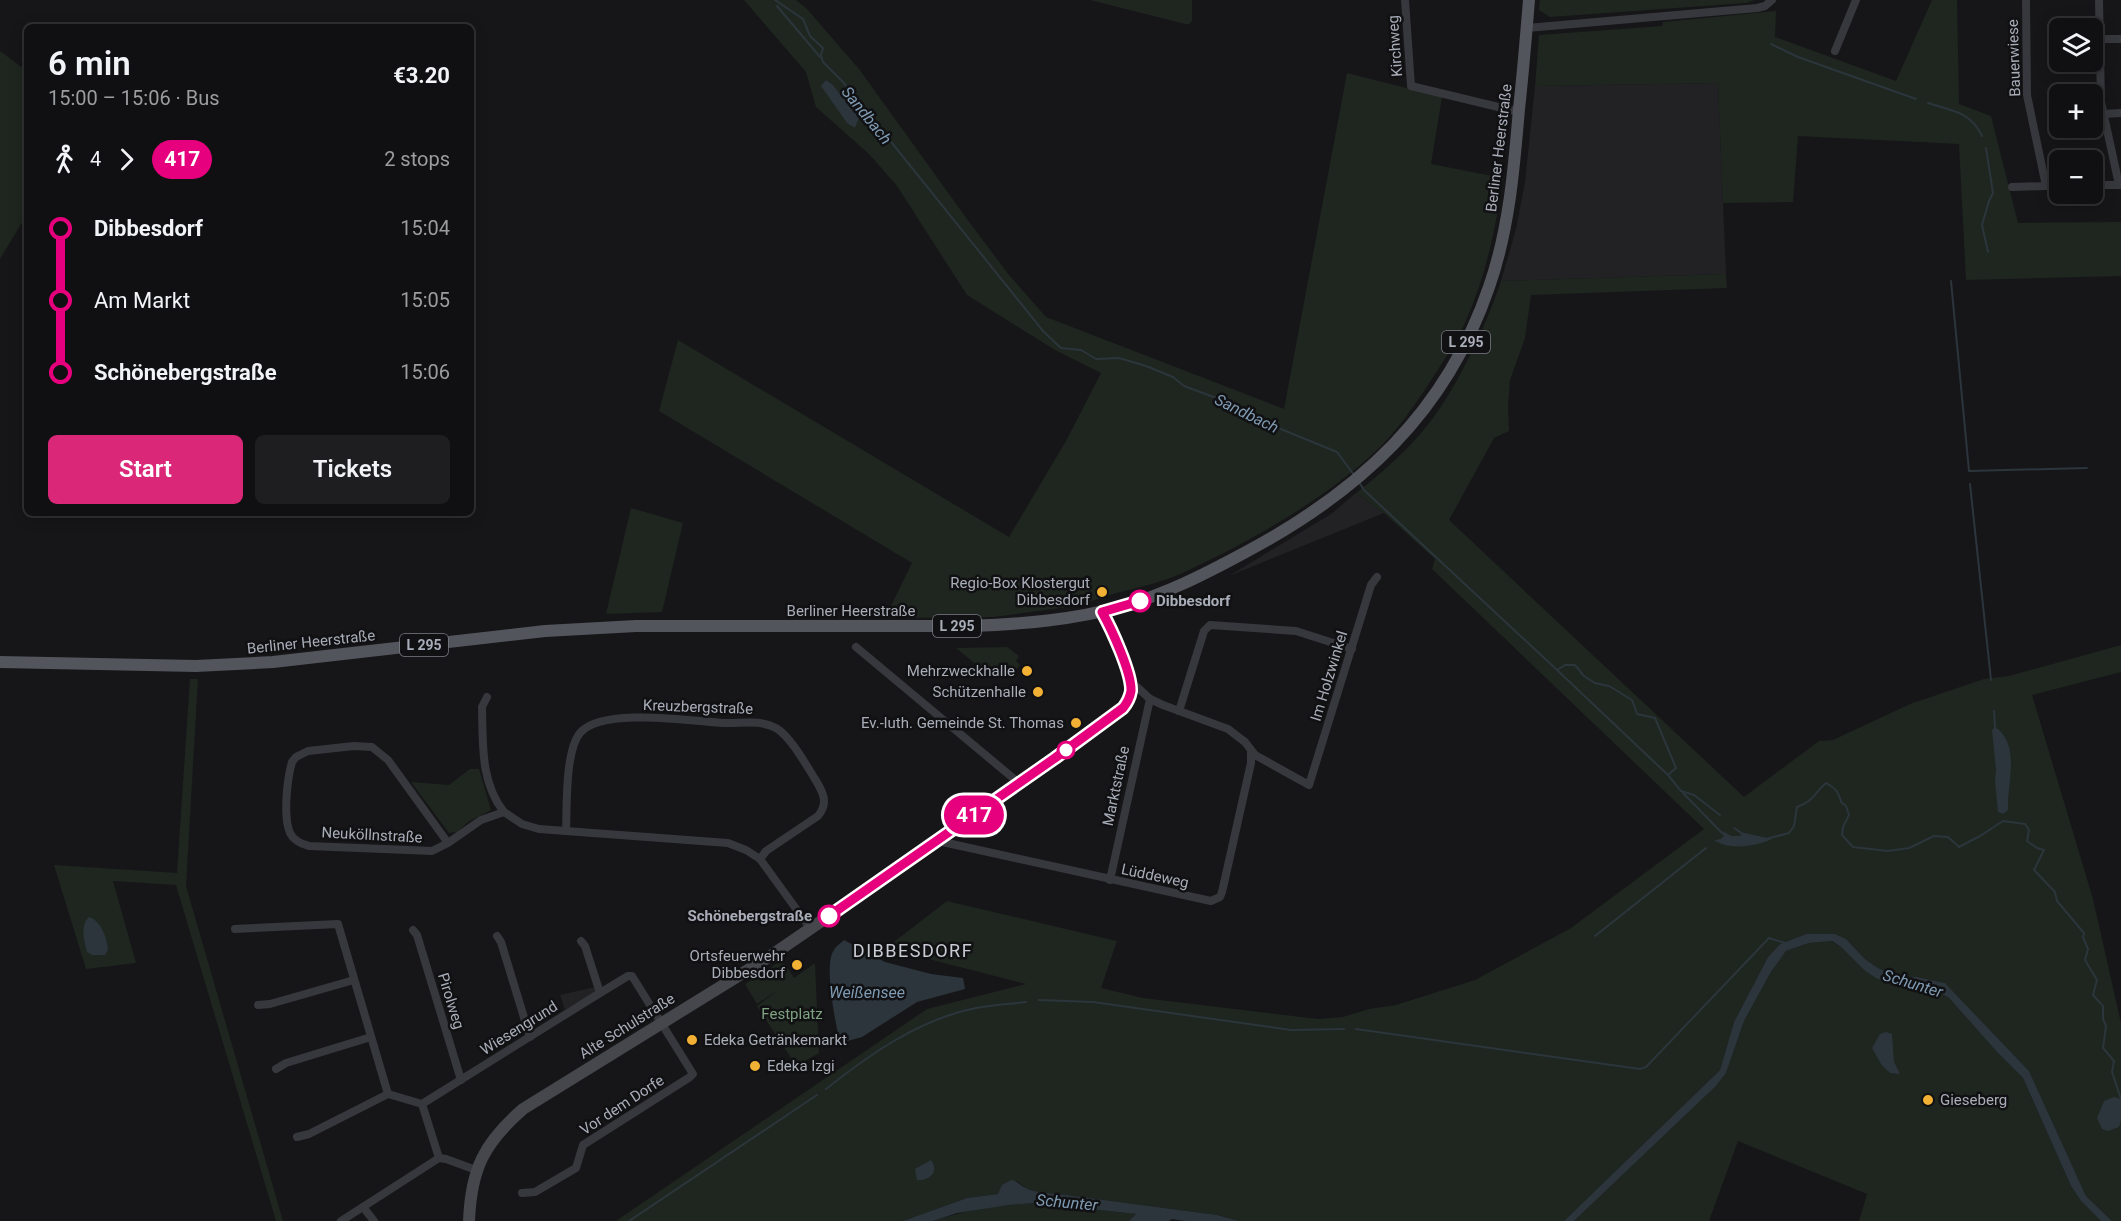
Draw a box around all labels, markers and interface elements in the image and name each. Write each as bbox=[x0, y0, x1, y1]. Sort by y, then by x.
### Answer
street label: Kirchweg bbox=[1384, 15, 1406, 77]
map controls bbox=[2049, 18, 2103, 204]
button: layers bbox=[2049, 18, 2103, 72]
street label: Bauerwiese bbox=[2004, 19, 2024, 97]
text: 6 min bbox=[48, 44, 131, 83]
text: €3.20 bbox=[393, 63, 450, 88]
water label: Sandbach bbox=[838, 83, 896, 148]
street label: Berliner Heerstraße bbox=[1482, 83, 1516, 213]
button: + bbox=[2049, 84, 2103, 138]
text: 15:00 – 15:06 · Bus bbox=[48, 86, 220, 110]
icon: walk bbox=[48, 143, 81, 176]
icon: forward bbox=[110, 143, 143, 176]
text: 4 bbox=[90, 147, 101, 171]
text: 417 bbox=[164, 147, 200, 171]
text: 2 stops bbox=[384, 147, 450, 171]
button: − bbox=[2049, 150, 2103, 204]
text: Dibbesdorf bbox=[94, 216, 203, 241]
text: 15:04 bbox=[400, 216, 450, 240]
text: Am Markt bbox=[94, 288, 190, 313]
text: 15:05 bbox=[400, 288, 450, 312]
road number: L 295 bbox=[1442, 331, 1490, 353]
text: Schönebergstraße bbox=[94, 360, 277, 385]
text: 15:06 bbox=[400, 360, 450, 384]
water label: Sandbach bbox=[1212, 390, 1282, 437]
button: Start bbox=[48, 435, 243, 504]
button: Tickets bbox=[255, 435, 450, 504]
place label: Regio-Box Klostergut Dibbesdorf bbox=[950, 574, 1091, 609]
marker: Regio-Box Klostergut Dibbesdorf bbox=[1095, 585, 1109, 599]
marker: Dibbesdorf bbox=[1129, 590, 1151, 612]
place label: Dibbesdorf bbox=[1156, 592, 1231, 610]
street label: Berliner Heerstraße bbox=[787, 602, 915, 620]
road number: L 295 bbox=[933, 615, 981, 637]
street label: Berliner Heerstraße bbox=[246, 626, 376, 658]
street label: Im Holzwinkel bbox=[1307, 629, 1351, 723]
road number: L 295 bbox=[400, 634, 448, 656]
place label: Mehrzweckhalle bbox=[907, 662, 1015, 680]
marker: Mehrzweckhalle bbox=[1020, 664, 1034, 678]
place label: Schützenhalle bbox=[933, 683, 1026, 701]
marker: Schützenhalle bbox=[1031, 685, 1045, 699]
street label: Kreuzbergstraße bbox=[643, 696, 753, 718]
place label: Ev.-luth. Gemeinde St. Thomas bbox=[861, 714, 1064, 732]
marker: Ev.-luth. Gemeinde St. Thomas bbox=[1069, 716, 1083, 730]
unlabelled marker bbox=[1057, 741, 1075, 759]
street label: Marktstraße bbox=[1099, 744, 1133, 828]
line badge: 417 bbox=[940, 796, 1008, 834]
text: 417 bbox=[956, 803, 992, 827]
street label: Neuköllnstraße bbox=[321, 823, 423, 847]
street label: Lüddeweg bbox=[1120, 860, 1190, 892]
marker: Schönebergstraße bbox=[818, 905, 840, 927]
place label: Schönebergstraße bbox=[687, 907, 812, 925]
district label: DIBBESDORF bbox=[853, 940, 973, 961]
place label: Ortsfeuerwehr Dibbesdorf bbox=[690, 947, 786, 982]
marker: Ortsfeuerwehr Dibbesdorf bbox=[790, 958, 804, 972]
water label: Schunter bbox=[1881, 965, 1946, 1002]
street label: Pirolweg bbox=[434, 971, 468, 1031]
water label: Weißensee bbox=[829, 983, 905, 1002]
street label: Alte Schulstraße bbox=[576, 989, 678, 1063]
street label: Wiesengrund bbox=[477, 997, 561, 1059]
park label: Festplatz bbox=[761, 1005, 823, 1023]
place label: Edeka Getränkemarkt bbox=[704, 1031, 847, 1049]
marker: Edeka Getränkemarkt bbox=[685, 1033, 699, 1047]
place label: Edeka Izgi bbox=[767, 1057, 835, 1075]
marker: Edeka Izgi bbox=[748, 1059, 762, 1073]
street label: Vor dem Dorfe bbox=[577, 1071, 667, 1139]
place label: Gieseberg bbox=[1940, 1091, 2007, 1109]
marker: Gieseberg bbox=[1921, 1093, 1935, 1107]
water label: Schunter bbox=[1035, 1190, 1099, 1215]

